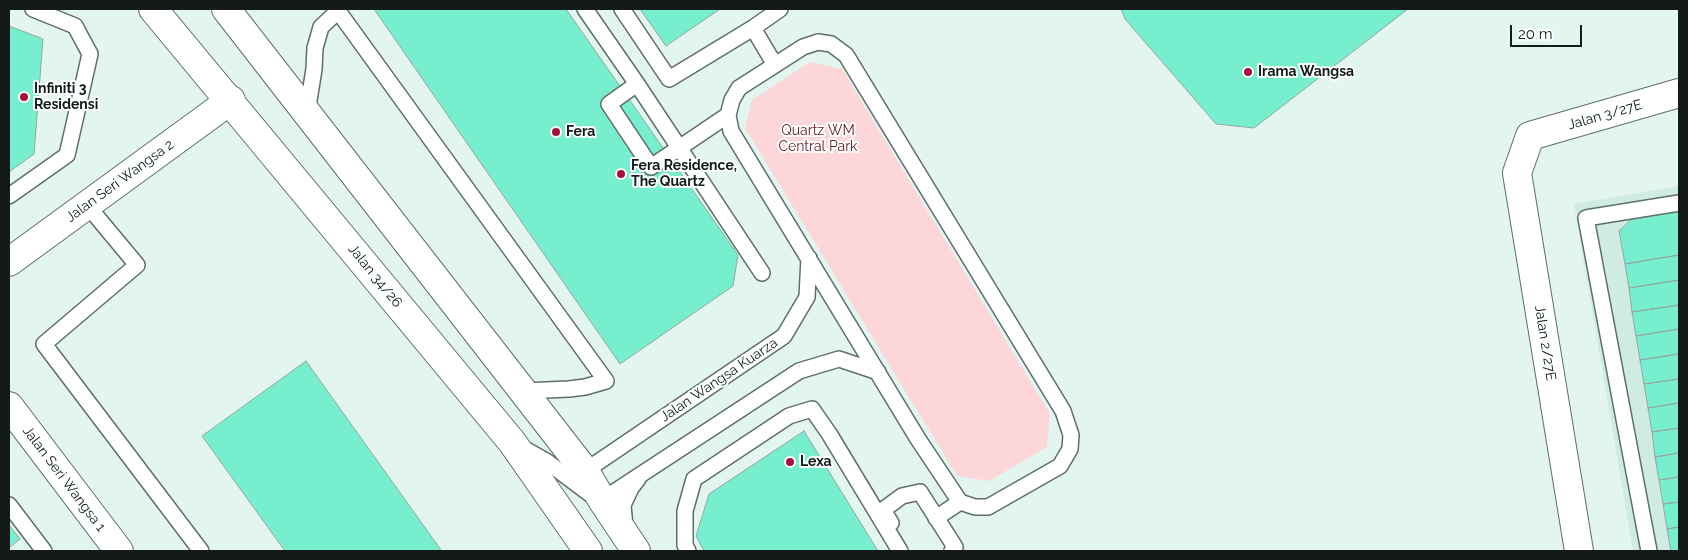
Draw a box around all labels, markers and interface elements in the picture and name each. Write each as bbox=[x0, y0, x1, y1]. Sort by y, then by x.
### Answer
scale bar bbox=[1513, 15, 1586, 47]
text: 20 m bbox=[1518, 25, 1553, 43]
place label: Irama Wangsa bbox=[1258, 64, 1354, 80]
marker: Irama Wangsa bbox=[1242, 66, 1254, 78]
place label: Infiniti 3 Residensi bbox=[34, 81, 98, 114]
marker: Infiniti 3 Residensi bbox=[18, 91, 30, 103]
street label: Jalan 3/27E bbox=[1566, 96, 1644, 134]
park label: Quartz WM Central Park bbox=[778, 123, 858, 156]
place label: Fera bbox=[566, 124, 595, 140]
marker: Fera bbox=[550, 126, 562, 138]
street label: Jalan Seri Wangsa 2 bbox=[63, 136, 177, 226]
place label: Fera Residence, The Quartz bbox=[631, 158, 737, 190]
marker: Fera Residence, The Quartz bbox=[615, 168, 627, 180]
street label: Jalan 34/26 bbox=[344, 241, 406, 311]
street label: Jalan 2/27E bbox=[1531, 304, 1559, 382]
street label: Jalan Wangsa Kuarza bbox=[657, 334, 781, 426]
street label: Jalan Seri Wangsa 1 bbox=[19, 423, 109, 535]
place label: Lexa bbox=[800, 454, 832, 470]
marker: Lexa bbox=[784, 456, 796, 468]

